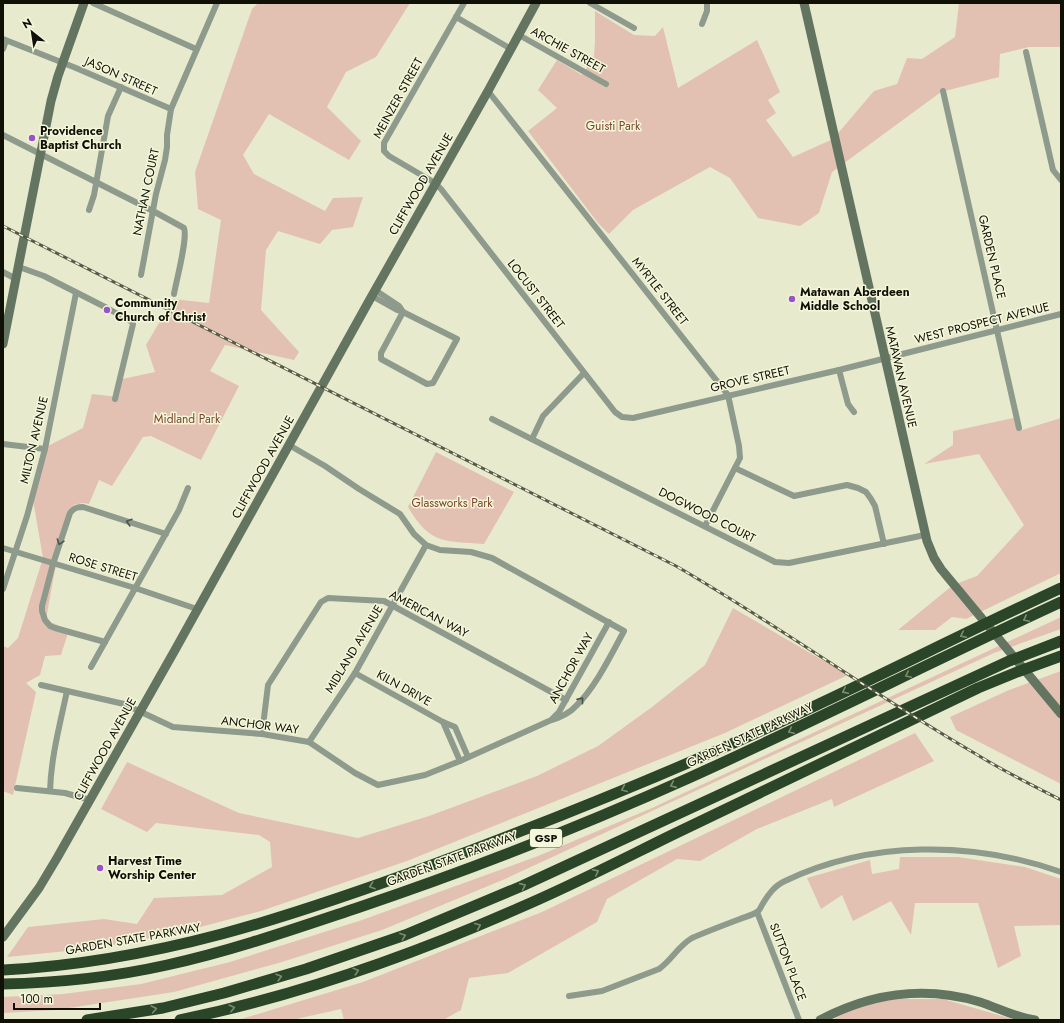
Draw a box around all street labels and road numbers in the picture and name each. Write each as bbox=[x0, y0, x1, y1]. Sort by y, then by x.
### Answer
street label: ARCHIE STREET bbox=[528, 22, 609, 78]
street label: JASON STREET bbox=[80, 51, 160, 100]
street label: MEINZER STREET bbox=[368, 54, 428, 142]
street label: CLIFFWOOD AVENUE bbox=[384, 129, 458, 239]
street label: NATHAN COURT bbox=[128, 146, 164, 237]
street label: GARDEN PLACE bbox=[974, 213, 1010, 301]
street label: MYRTLE STREET bbox=[628, 253, 693, 329]
street label: LOCUST STREET bbox=[503, 255, 569, 333]
street label: WEST PROSPECT AVENUE bbox=[913, 298, 1051, 348]
street label: MATAWAN AVENUE bbox=[881, 324, 921, 430]
street label: GROVE STREET bbox=[709, 361, 792, 397]
street label: MILTON AVENUE bbox=[15, 395, 53, 485]
street label: CLIFFWOOD AVENUE bbox=[227, 412, 299, 522]
street label: DOGWOOD COURT bbox=[655, 483, 759, 547]
street label: ROSE STREET bbox=[67, 548, 140, 586]
street label: AMERICAN WAY bbox=[386, 586, 472, 643]
street label: MIDLAND AVENUE bbox=[320, 601, 388, 697]
street label: ANCHOR WAY bbox=[544, 629, 598, 707]
street label: KILN DRIVE bbox=[373, 665, 435, 711]
street label: CLIFFWOOD AVENUE bbox=[69, 694, 141, 804]
street label: GARDEN STATE PARKWAY bbox=[684, 698, 816, 772]
street label: ANCHOR WAY bbox=[220, 711, 300, 739]
street label: GARDEN STATE PARKWAY bbox=[385, 827, 520, 891]
road number: GSP bbox=[530, 829, 562, 847]
street label: GARDEN STATE PARKWAY bbox=[64, 918, 202, 960]
street label: SUTTON PLACE bbox=[765, 920, 811, 1004]

